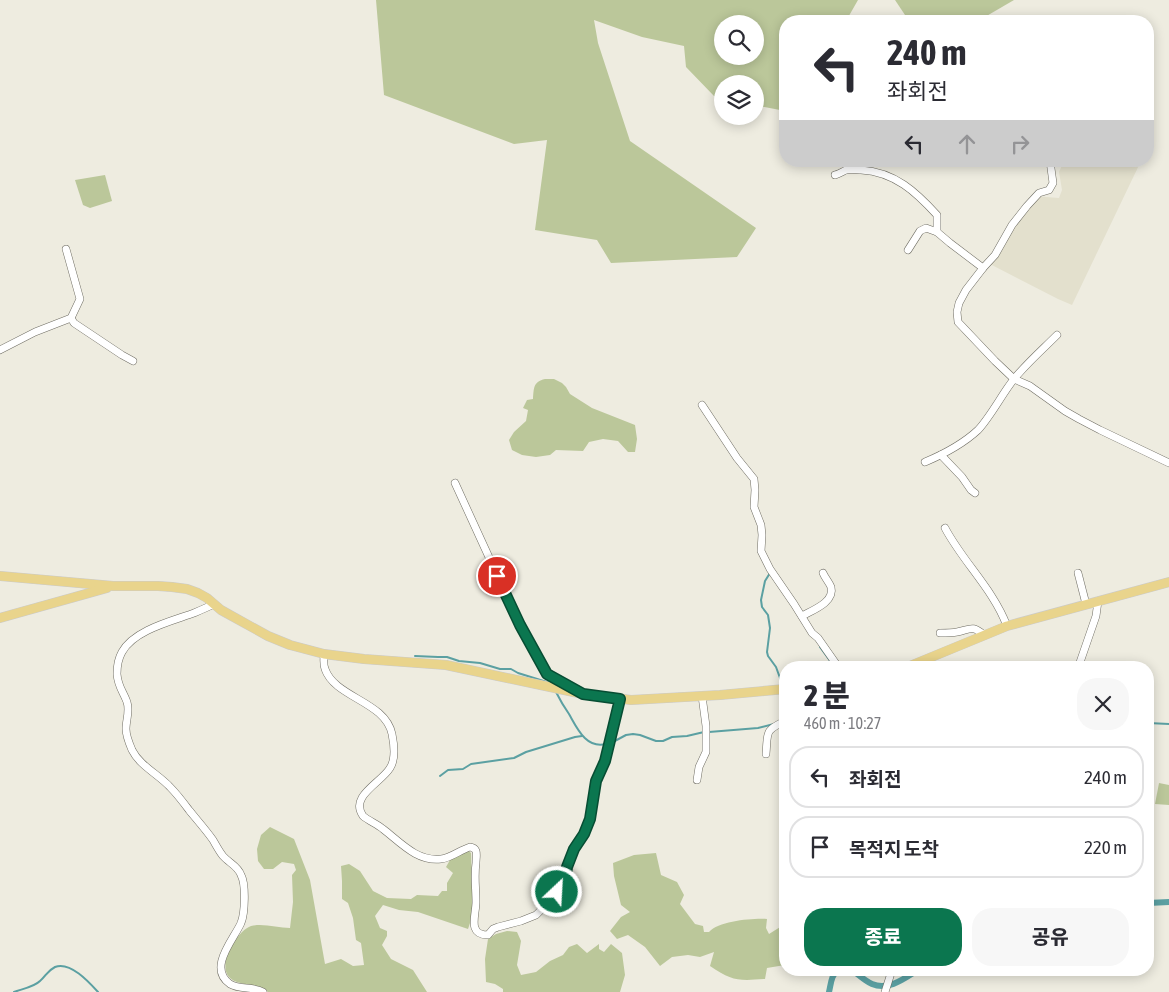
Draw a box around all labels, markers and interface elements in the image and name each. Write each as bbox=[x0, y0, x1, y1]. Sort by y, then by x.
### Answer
map controls bbox=[714, 15, 764, 125]
button: search bbox=[714, 15, 764, 65]
text: 240 m bbox=[887, 32, 966, 72]
icon: left bbox=[804, 35, 869, 100]
button: layers bbox=[714, 75, 764, 125]
text: 좌회전 bbox=[887, 78, 948, 104]
icon: left bbox=[900, 130, 928, 158]
icon: ahead bbox=[953, 130, 981, 158]
icon: right bbox=[1006, 130, 1034, 158]
pin bbox=[476, 555, 518, 597]
icon: arrive bbox=[483, 562, 511, 590]
text: 2 분 bbox=[804, 678, 850, 712]
button: close bbox=[1077, 678, 1129, 730]
text: 460 m · 10:27 bbox=[804, 714, 881, 732]
icon: left bbox=[806, 763, 834, 791]
text: 240 m bbox=[1084, 766, 1127, 788]
text: 좌회전 bbox=[849, 768, 901, 790]
icon: arrive bbox=[806, 833, 834, 861]
text: 220 m bbox=[1084, 836, 1127, 858]
text: 목적지 도착 bbox=[849, 838, 939, 860]
position arrow bbox=[530, 865, 582, 917]
button: 종료 bbox=[804, 908, 962, 966]
button: 공유 bbox=[972, 908, 1129, 966]

